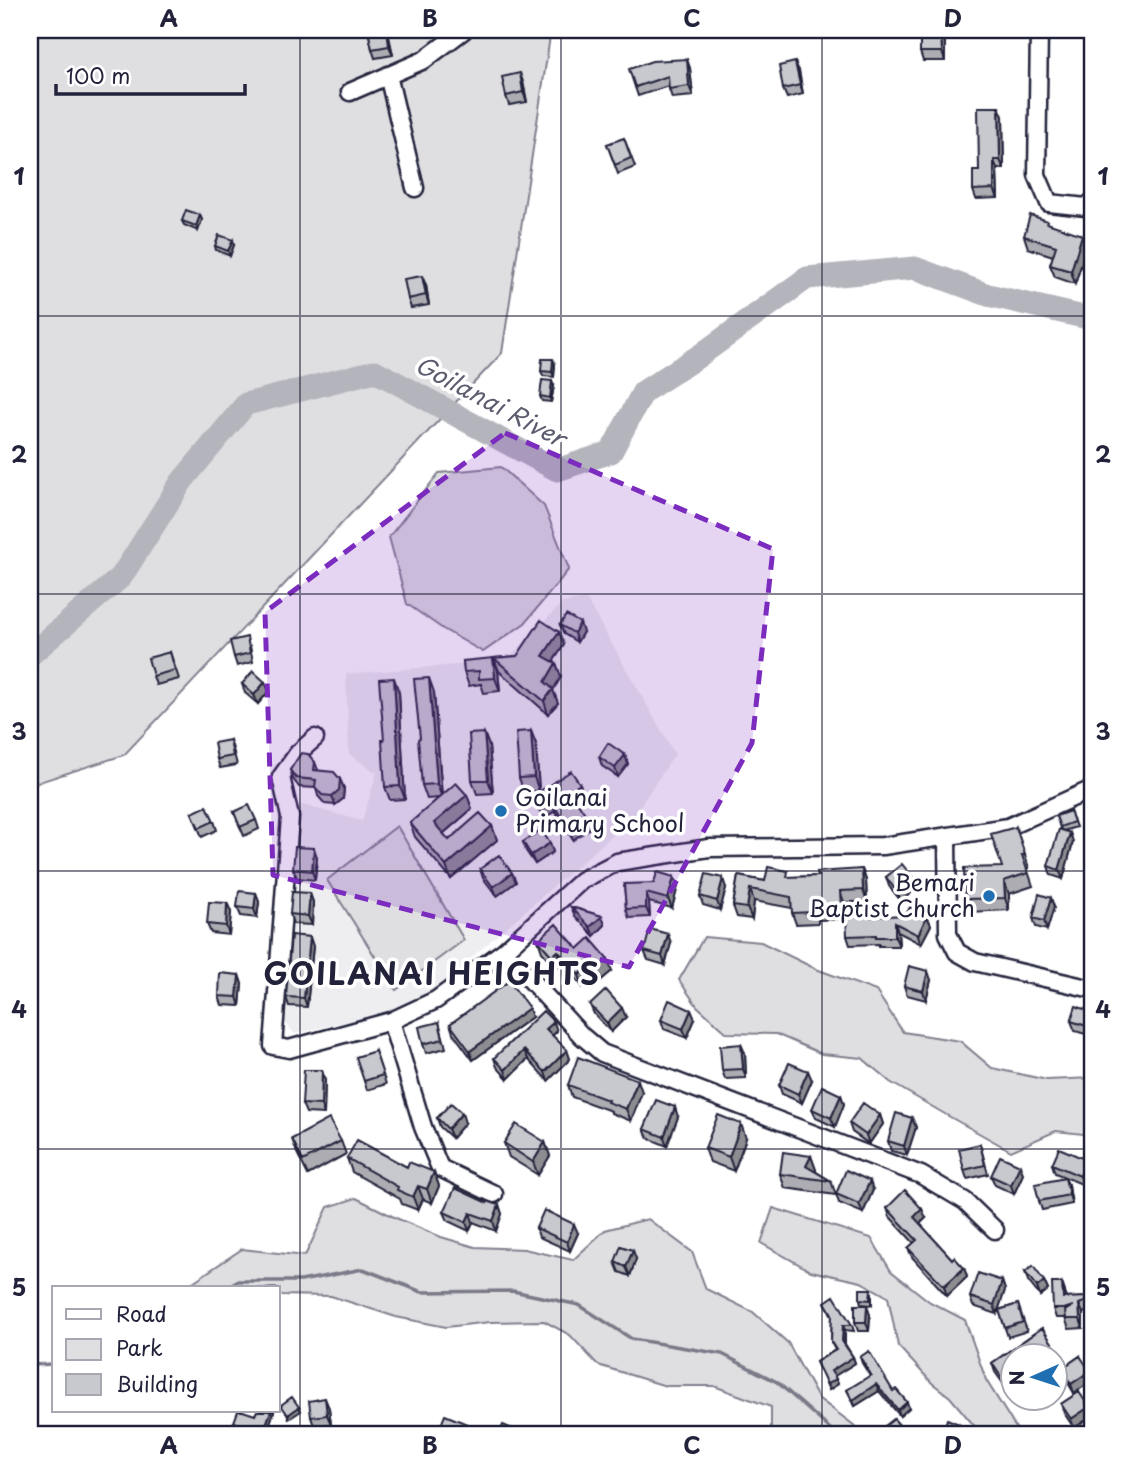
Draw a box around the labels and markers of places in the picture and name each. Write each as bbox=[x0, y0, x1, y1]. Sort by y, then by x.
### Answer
place label: Goilanai Primary School bbox=[515, 779, 684, 840]
marker: Goilanai Primary School bbox=[493, 803, 509, 819]
place label: Bemari Baptist Church bbox=[808, 864, 975, 925]
marker: Bemari Baptist Church bbox=[981, 888, 997, 904]

